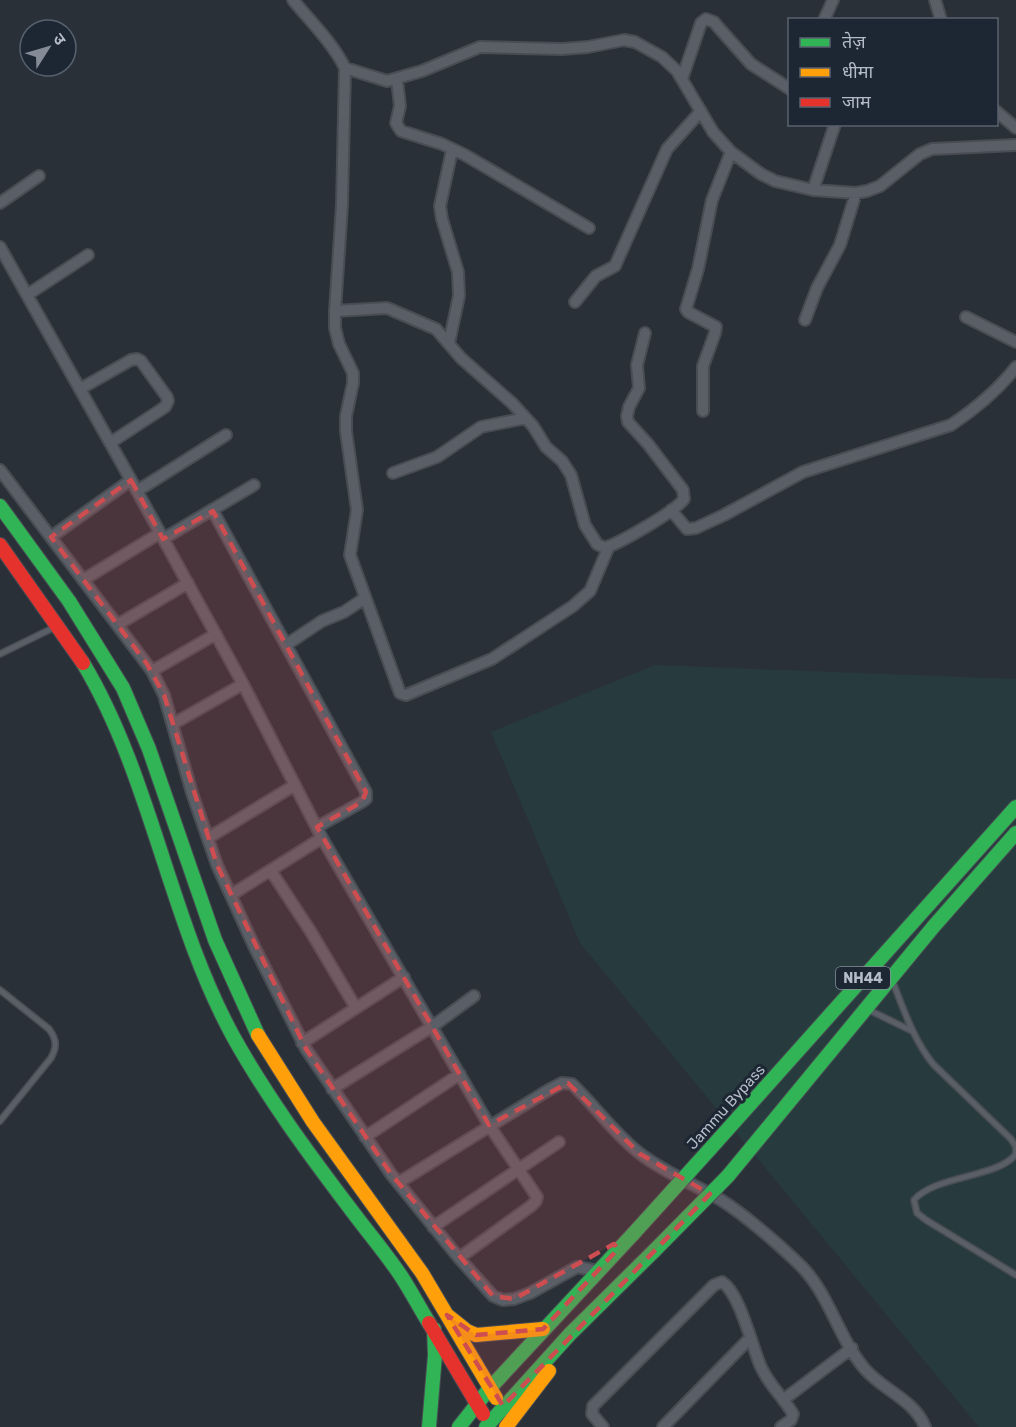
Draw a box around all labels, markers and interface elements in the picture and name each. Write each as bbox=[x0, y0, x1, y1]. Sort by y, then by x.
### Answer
north arrow bbox=[18, 18, 78, 78]
legend bbox=[788, 18, 998, 126]
text: उ bbox=[49, 30, 70, 49]
text: तेज़ bbox=[842, 31, 866, 53]
text: धीमा bbox=[842, 61, 873, 83]
text: जाम bbox=[842, 91, 872, 113]
road number: NH44 bbox=[836, 967, 890, 989]
street label: Jammu Bypass bbox=[683, 1061, 769, 1153]

